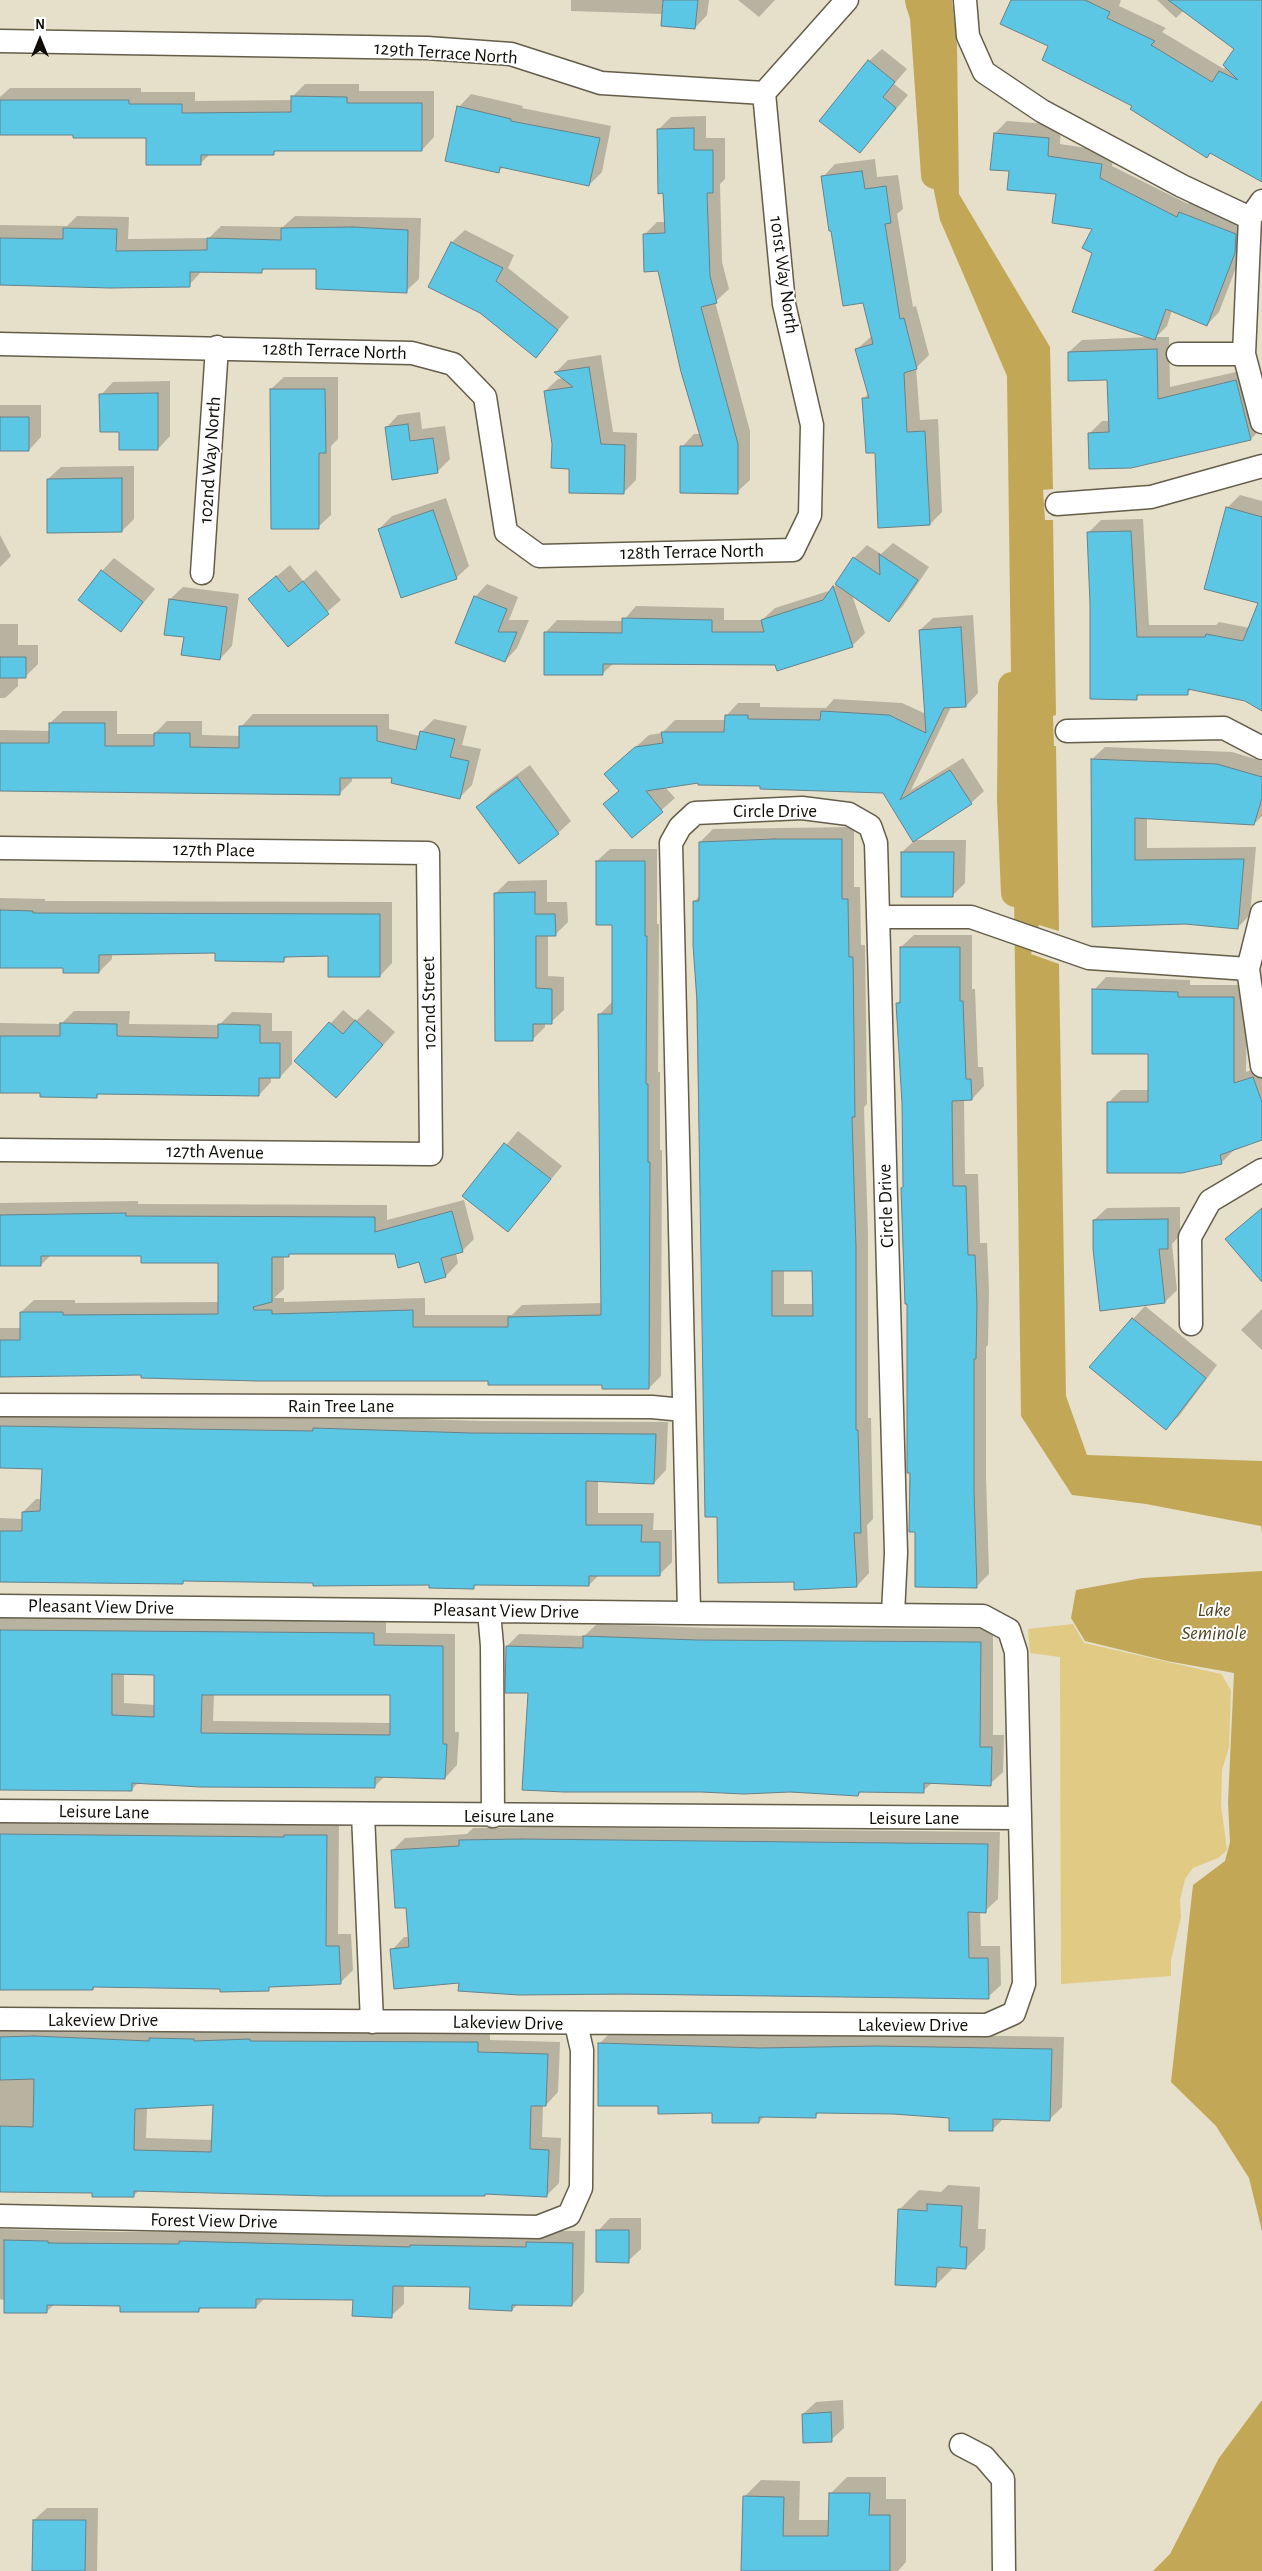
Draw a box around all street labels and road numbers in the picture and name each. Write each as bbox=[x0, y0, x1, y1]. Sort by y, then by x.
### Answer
street label: 129th Terrace North bbox=[373, 37, 519, 69]
street label: 101st Way North bbox=[764, 215, 804, 335]
street label: 128th Terrace North bbox=[263, 337, 407, 365]
street label: 102nd Way North bbox=[194, 396, 226, 524]
street label: 128th Terrace North bbox=[620, 539, 764, 565]
street label: Circle Drive bbox=[733, 800, 817, 822]
street label: 127th Place bbox=[173, 838, 255, 862]
street label: 102nd Street bbox=[417, 956, 441, 1050]
street label: 127th Avenue bbox=[166, 1140, 264, 1164]
street label: Circle Drive bbox=[873, 1164, 899, 1248]
street label: Rain Tree Lane bbox=[288, 1395, 394, 1417]
street label: Pleasant View Drive bbox=[28, 1594, 174, 1620]
street label: Pleasant View Drive bbox=[433, 1598, 579, 1624]
street label: Leisure Lane bbox=[59, 1800, 149, 1824]
street label: Leisure Lane bbox=[464, 1805, 554, 1827]
street label: Leisure Lane bbox=[869, 1807, 959, 1829]
street label: Lakeview Drive bbox=[48, 2009, 158, 2031]
street label: Lakeview Drive bbox=[452, 2011, 564, 2035]
street label: Lakeview Drive bbox=[858, 2014, 968, 2036]
street label: Forest View Drive bbox=[150, 2208, 278, 2234]

